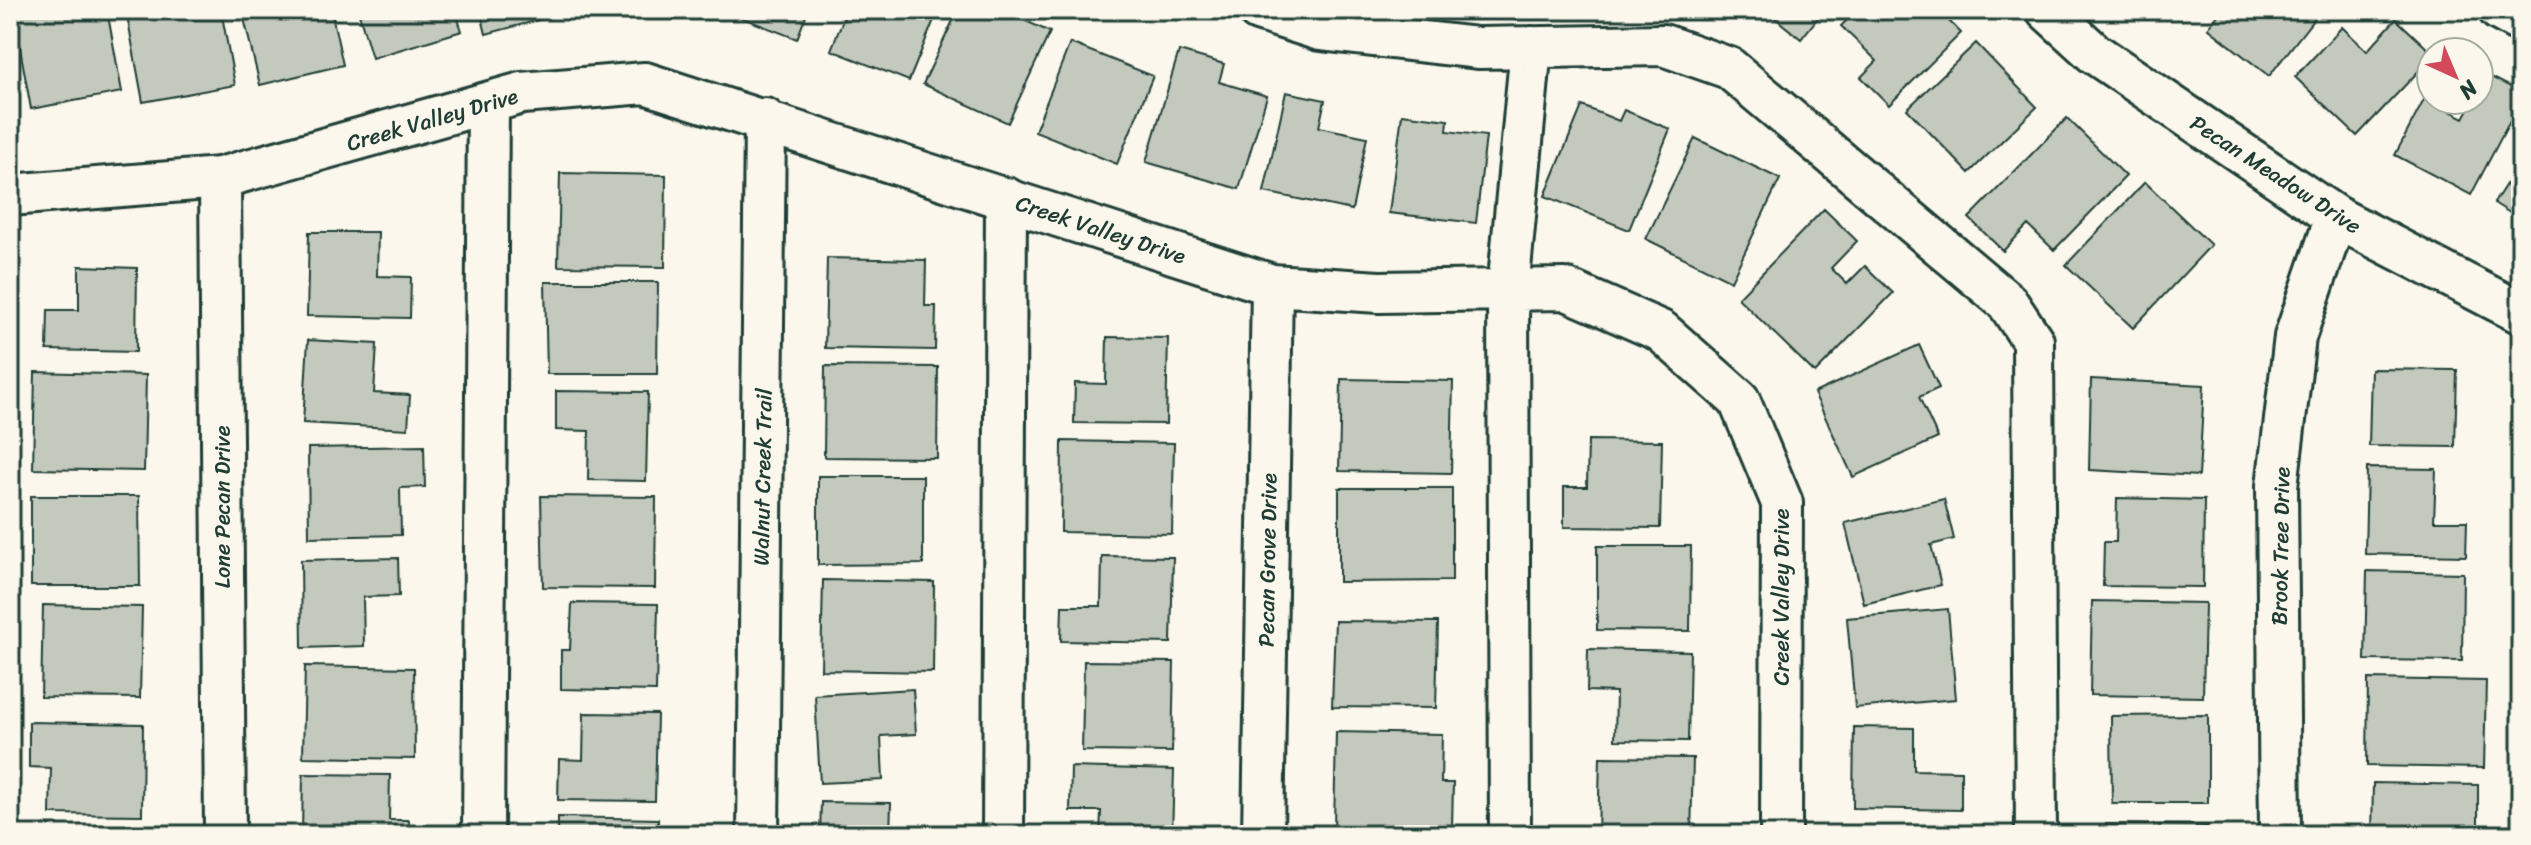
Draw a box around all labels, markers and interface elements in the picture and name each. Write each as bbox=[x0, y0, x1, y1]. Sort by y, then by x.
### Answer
north arrow bbox=[2415, 36, 2495, 116]
text: N bbox=[2449, 70, 2488, 110]
street label: Creek Valley Drive bbox=[342, 76, 523, 163]
street label: Pecan Meadow Drive bbox=[2182, 104, 2369, 245]
street label: Creek Valley Drive bbox=[1011, 184, 1191, 275]
street label: Walnut Creek Trail bbox=[741, 387, 784, 566]
street label: Lone Pecan Drive bbox=[203, 425, 242, 588]
street label: Brook Tree Drive bbox=[2260, 466, 2301, 626]
street label: Pecan Grove Drive bbox=[1246, 472, 1289, 647]
street label: Creek Valley Drive bbox=[1762, 508, 1801, 685]

